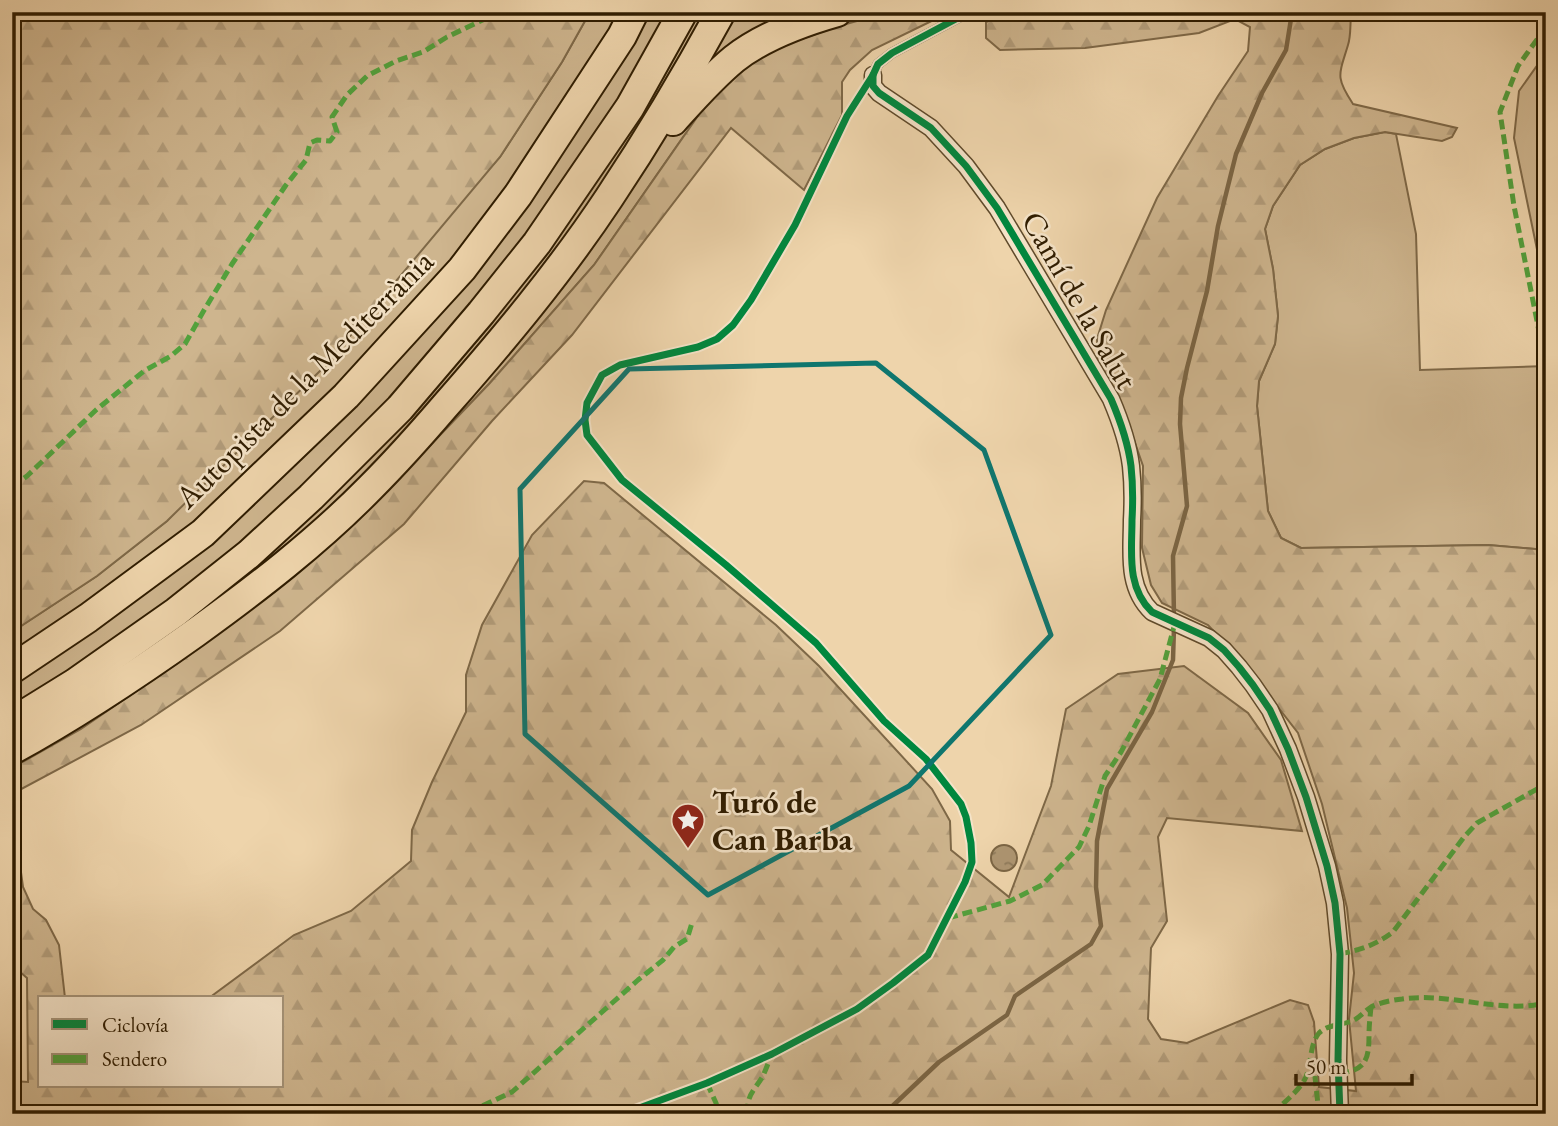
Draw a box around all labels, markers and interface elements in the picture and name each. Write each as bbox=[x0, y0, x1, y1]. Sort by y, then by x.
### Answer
street label: Camí de la Salut bbox=[1012, 203, 1148, 397]
street label: Autopista de la Mediterrània bbox=[165, 240, 443, 518]
place label: Turó de Can Barba bbox=[712, 781, 854, 860]
place icon: Turó de Can Barba bbox=[669, 801, 707, 850]
legend bbox=[38, 996, 284, 1088]
text: Ciclovía bbox=[102, 1011, 169, 1038]
scale bar bbox=[1296, 1042, 1411, 1086]
text: Sendero bbox=[102, 1045, 167, 1072]
text: 50 m bbox=[1306, 1053, 1347, 1080]

